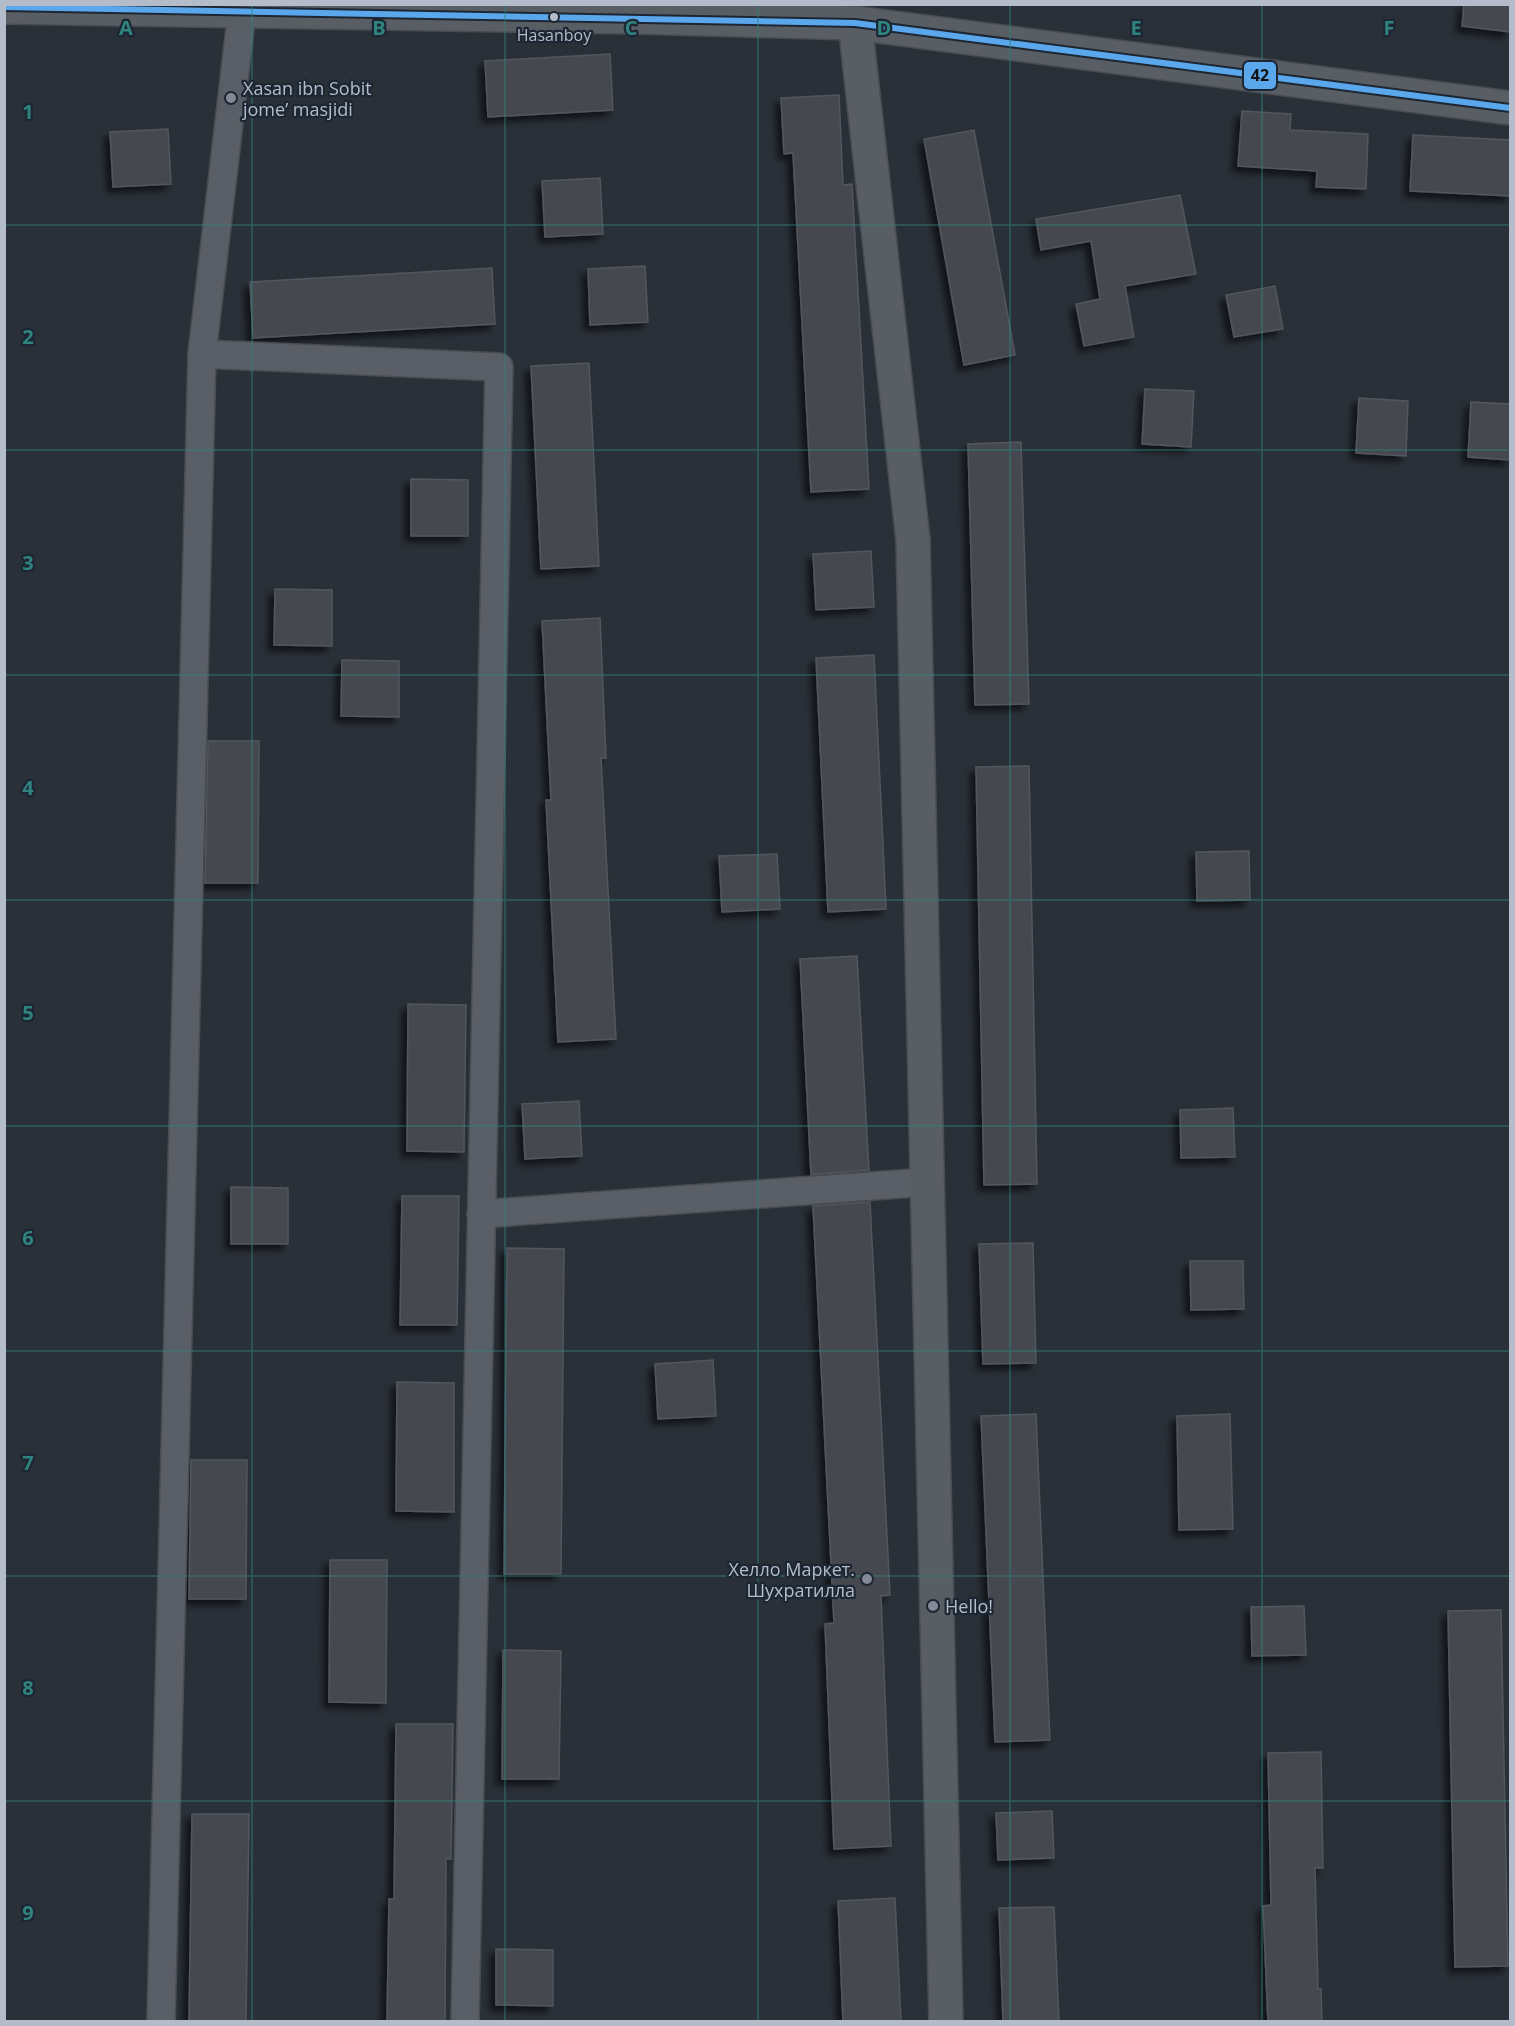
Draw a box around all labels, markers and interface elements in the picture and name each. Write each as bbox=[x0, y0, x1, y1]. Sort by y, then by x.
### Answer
marker: Hasanboy bbox=[548, 11, 560, 23]
text: A bbox=[119, 14, 133, 41]
text: B bbox=[372, 14, 386, 41]
text: C bbox=[625, 14, 638, 41]
text: D bbox=[877, 14, 891, 41]
text: E bbox=[1130, 14, 1142, 41]
text: F bbox=[1384, 14, 1394, 41]
place label: Hasanboy bbox=[517, 24, 592, 46]
line badge: 42 bbox=[1243, 61, 1277, 90]
text: 42 bbox=[1251, 64, 1269, 86]
place label: Xasan ibn Sobit jome’ masjidi bbox=[242, 76, 372, 121]
marker: Xasan ibn Sobit jome’ masjidi bbox=[224, 91, 238, 105]
text: 1 bbox=[22, 98, 34, 125]
text: 2 bbox=[22, 323, 34, 350]
text: 3 bbox=[22, 549, 34, 576]
text: 4 bbox=[22, 774, 34, 801]
text: 5 bbox=[22, 999, 34, 1026]
text: 6 bbox=[22, 1224, 34, 1251]
text: 7 bbox=[22, 1449, 34, 1476]
place label: Хелло Маркет. Шухратилла bbox=[729, 1557, 855, 1602]
marker: Хелло Маркет. Шухратилла bbox=[860, 1572, 874, 1586]
place label: Hello! bbox=[945, 1594, 993, 1618]
marker: Hello! bbox=[926, 1599, 940, 1613]
text: 8 bbox=[22, 1674, 34, 1701]
text: 9 bbox=[22, 1899, 34, 1926]

